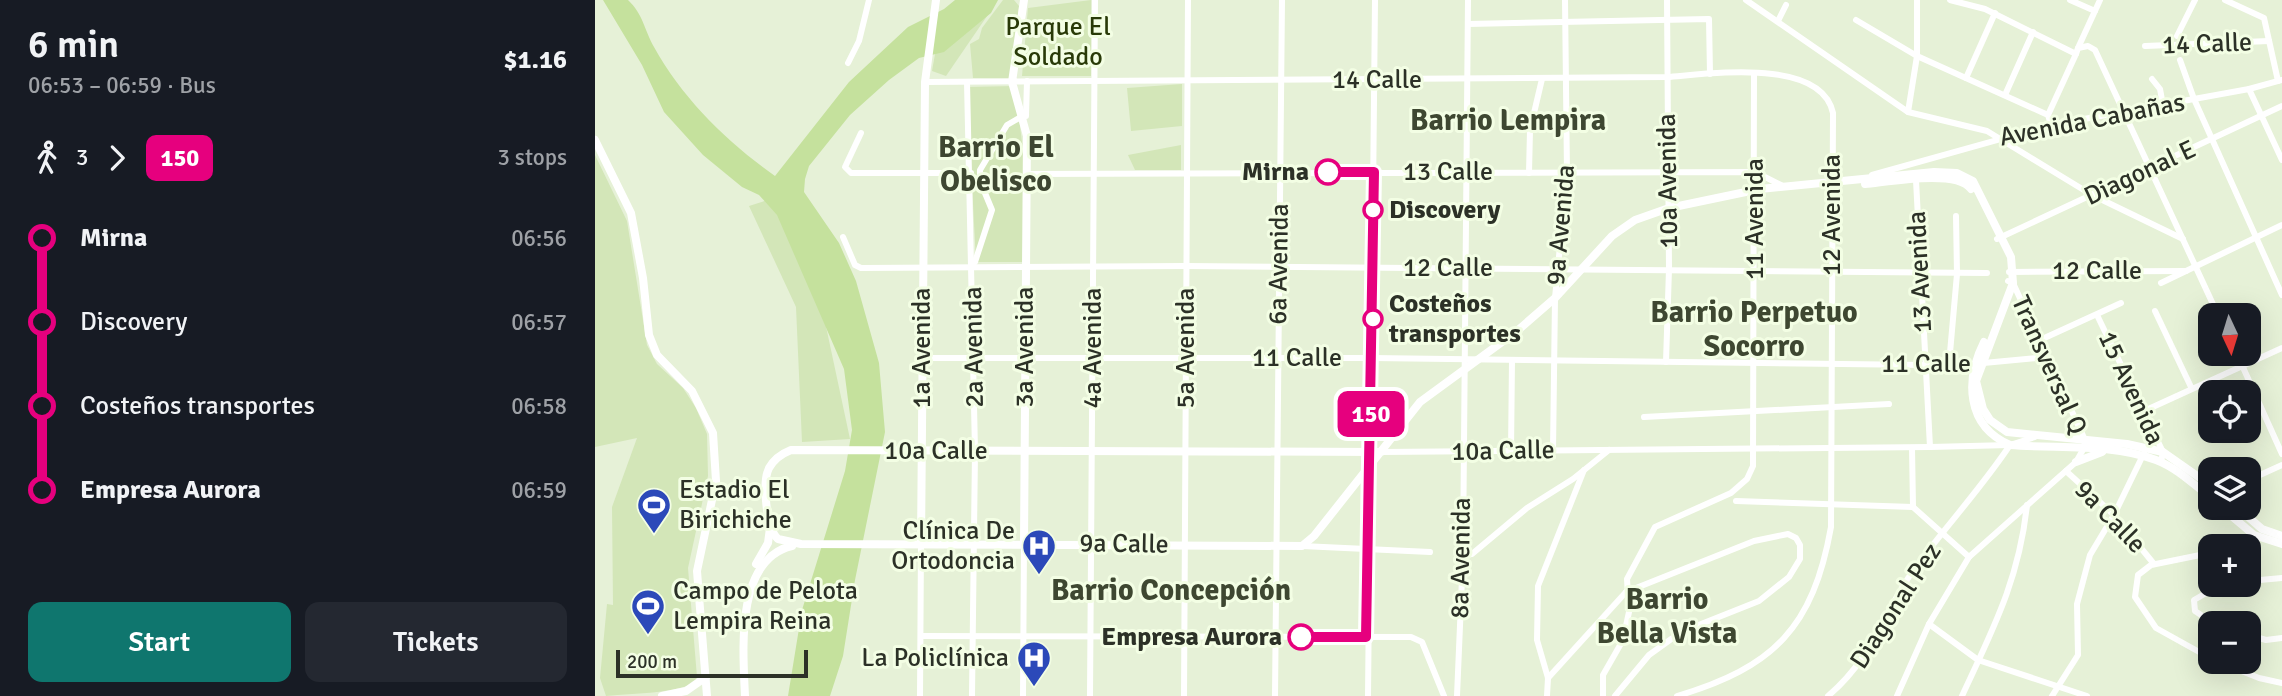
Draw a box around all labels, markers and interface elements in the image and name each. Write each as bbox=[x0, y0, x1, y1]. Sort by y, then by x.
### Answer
park label: Parque El Soldado bbox=[1005, 11, 1111, 73]
text: 6 min bbox=[28, 21, 119, 68]
street label: 14 Calle bbox=[2161, 26, 2253, 62]
text: $1.16 bbox=[503, 44, 567, 76]
street label: 14 Calle bbox=[1332, 64, 1422, 96]
text: 06:53 – 06:59 · Bus bbox=[28, 71, 216, 100]
street label: Avenida Cabañas bbox=[1997, 86, 2187, 154]
district label: Barrio Lempira bbox=[1410, 102, 1606, 139]
street label: 10a Avenida bbox=[1651, 113, 1685, 249]
district label: Barrio El Obelisco bbox=[938, 129, 1054, 200]
street label: Diagonal E bbox=[2079, 133, 2201, 213]
icon: walk bbox=[28, 139, 66, 177]
icon: forward bbox=[98, 139, 136, 177]
text: 3 bbox=[76, 143, 88, 172]
text: 150 bbox=[160, 143, 199, 173]
text: 3 stops bbox=[497, 143, 567, 172]
street label: 12 Avenida bbox=[1816, 154, 1848, 276]
place label: Mirna bbox=[1242, 156, 1309, 188]
street label: 13 Calle bbox=[1403, 156, 1493, 188]
street label: 11 Avenida bbox=[1739, 158, 1771, 280]
marker: Mirna bbox=[1315, 159, 1341, 185]
street label: 9a Avenida bbox=[1540, 163, 1582, 287]
place label: Discovery bbox=[1389, 194, 1501, 226]
marker: Discovery bbox=[1363, 200, 1383, 220]
street label: 6a Avenida bbox=[1262, 203, 1296, 325]
street label: 13 Avenida bbox=[1901, 210, 1939, 334]
text: Mirna bbox=[80, 222, 147, 254]
text: 06:56 bbox=[511, 224, 567, 253]
street label: 12 Calle bbox=[1403, 252, 1493, 284]
street label: 12 Calle bbox=[2052, 255, 2142, 287]
street label: 2a Avenida bbox=[957, 286, 991, 408]
street label: 3a Avenida bbox=[1009, 286, 1041, 408]
street label: 1a Avenida bbox=[906, 287, 938, 409]
street label: 4a Avenida bbox=[1077, 287, 1109, 409]
street label: 5a Avenida bbox=[1170, 287, 1202, 409]
place label: Costeños transportes bbox=[1388, 288, 1521, 350]
street label: Transversal Q bbox=[2004, 291, 2094, 439]
district label: Barrio Perpetuo Socorro bbox=[1650, 294, 1858, 365]
north arrow bbox=[2198, 303, 2261, 366]
map controls bbox=[2198, 303, 2261, 674]
text: Discovery bbox=[80, 306, 188, 338]
text: 06:57 bbox=[511, 308, 567, 337]
marker: Costeños transportes bbox=[1363, 309, 1383, 329]
street label: 15 Avenida bbox=[2091, 326, 2171, 450]
street label: 11 Calle bbox=[1252, 342, 1342, 374]
street label: 11 Calle bbox=[1881, 348, 1971, 380]
button: locate bbox=[2198, 380, 2261, 443]
text: Costeños transportes bbox=[80, 390, 315, 422]
line badge: 150 bbox=[1331, 391, 1411, 437]
text: 06:58 bbox=[511, 392, 567, 421]
text: 150 bbox=[1352, 399, 1390, 429]
street label: 10a Calle bbox=[1451, 434, 1555, 468]
street label: 10a Calle bbox=[884, 435, 988, 467]
button: layers bbox=[2198, 457, 2261, 520]
text: Empresa Aurora bbox=[80, 474, 261, 506]
place label: Estadio El Birichiche bbox=[679, 474, 792, 536]
street label: 9a Calle bbox=[2067, 474, 2153, 560]
text: 06:59 bbox=[511, 476, 567, 505]
sports icon: Estadio El Birichiche bbox=[635, 486, 673, 535]
street label: 8a Avenida bbox=[1444, 497, 1478, 619]
place label: Clínica De Ortodoncia bbox=[891, 515, 1015, 577]
hospital icon: Clínica De Ortodoncia bbox=[1020, 527, 1058, 576]
street label: 9a Calle bbox=[1079, 527, 1169, 561]
button: + bbox=[2198, 534, 2261, 597]
street label: Diagonal Pez bbox=[1843, 537, 1949, 675]
district label: Barrio Concepción bbox=[1051, 572, 1291, 609]
place label: Campo de Pelota Lempira Reina bbox=[673, 575, 858, 637]
district label: Barrio Bella Vista bbox=[1597, 581, 1737, 652]
sports icon: Campo de Pelota Lempira Reina bbox=[629, 587, 667, 636]
button: Start bbox=[28, 602, 291, 682]
button: Tickets bbox=[305, 602, 567, 682]
button: − bbox=[2198, 611, 2261, 674]
place label: Empresa Aurora bbox=[1101, 621, 1282, 653]
marker: Empresa Aurora bbox=[1288, 624, 1314, 650]
hospital icon: La Policlínica bbox=[1015, 639, 1053, 688]
place label: La Policlínica bbox=[861, 642, 1009, 674]
scale bar bbox=[616, 647, 809, 679]
text: 200 m bbox=[627, 650, 677, 674]

